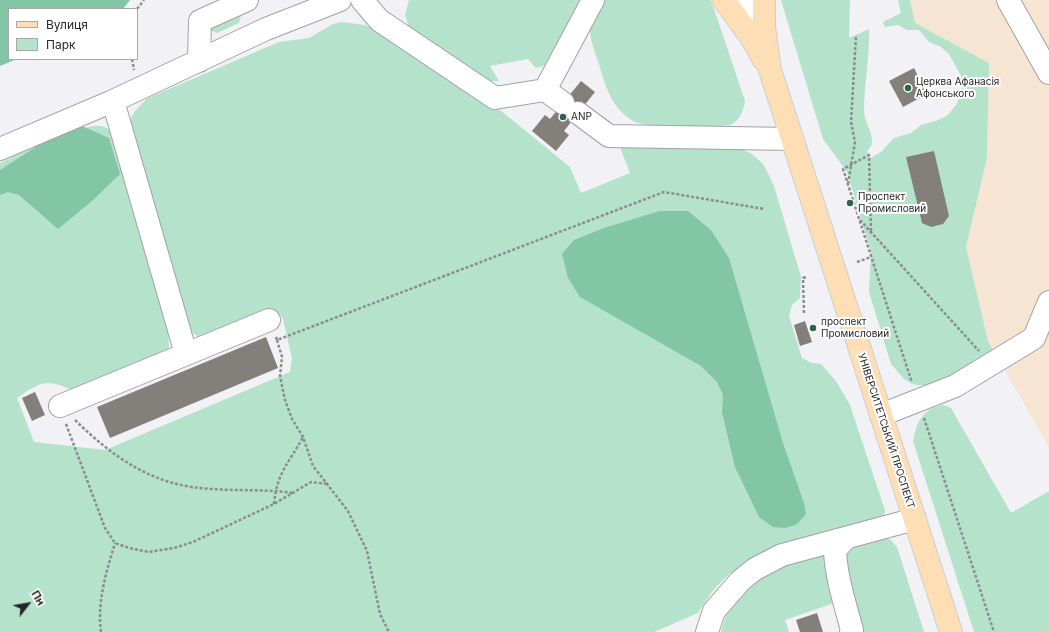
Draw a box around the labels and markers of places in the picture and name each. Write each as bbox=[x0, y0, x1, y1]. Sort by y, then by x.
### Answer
place label: Церква Афанасія Афонського bbox=[916, 76, 999, 100]
marker: Церква Афанасія Афонського bbox=[903, 83, 913, 93]
place label: ANP bbox=[571, 111, 592, 123]
marker: ANP bbox=[558, 112, 568, 122]
place label: Проспект Промисловий bbox=[858, 191, 926, 214]
marker: Проспект Промисловий bbox=[845, 198, 855, 208]
place label: проспект Промисловий bbox=[821, 316, 889, 340]
marker: проспект Промисловий bbox=[808, 323, 818, 333]

